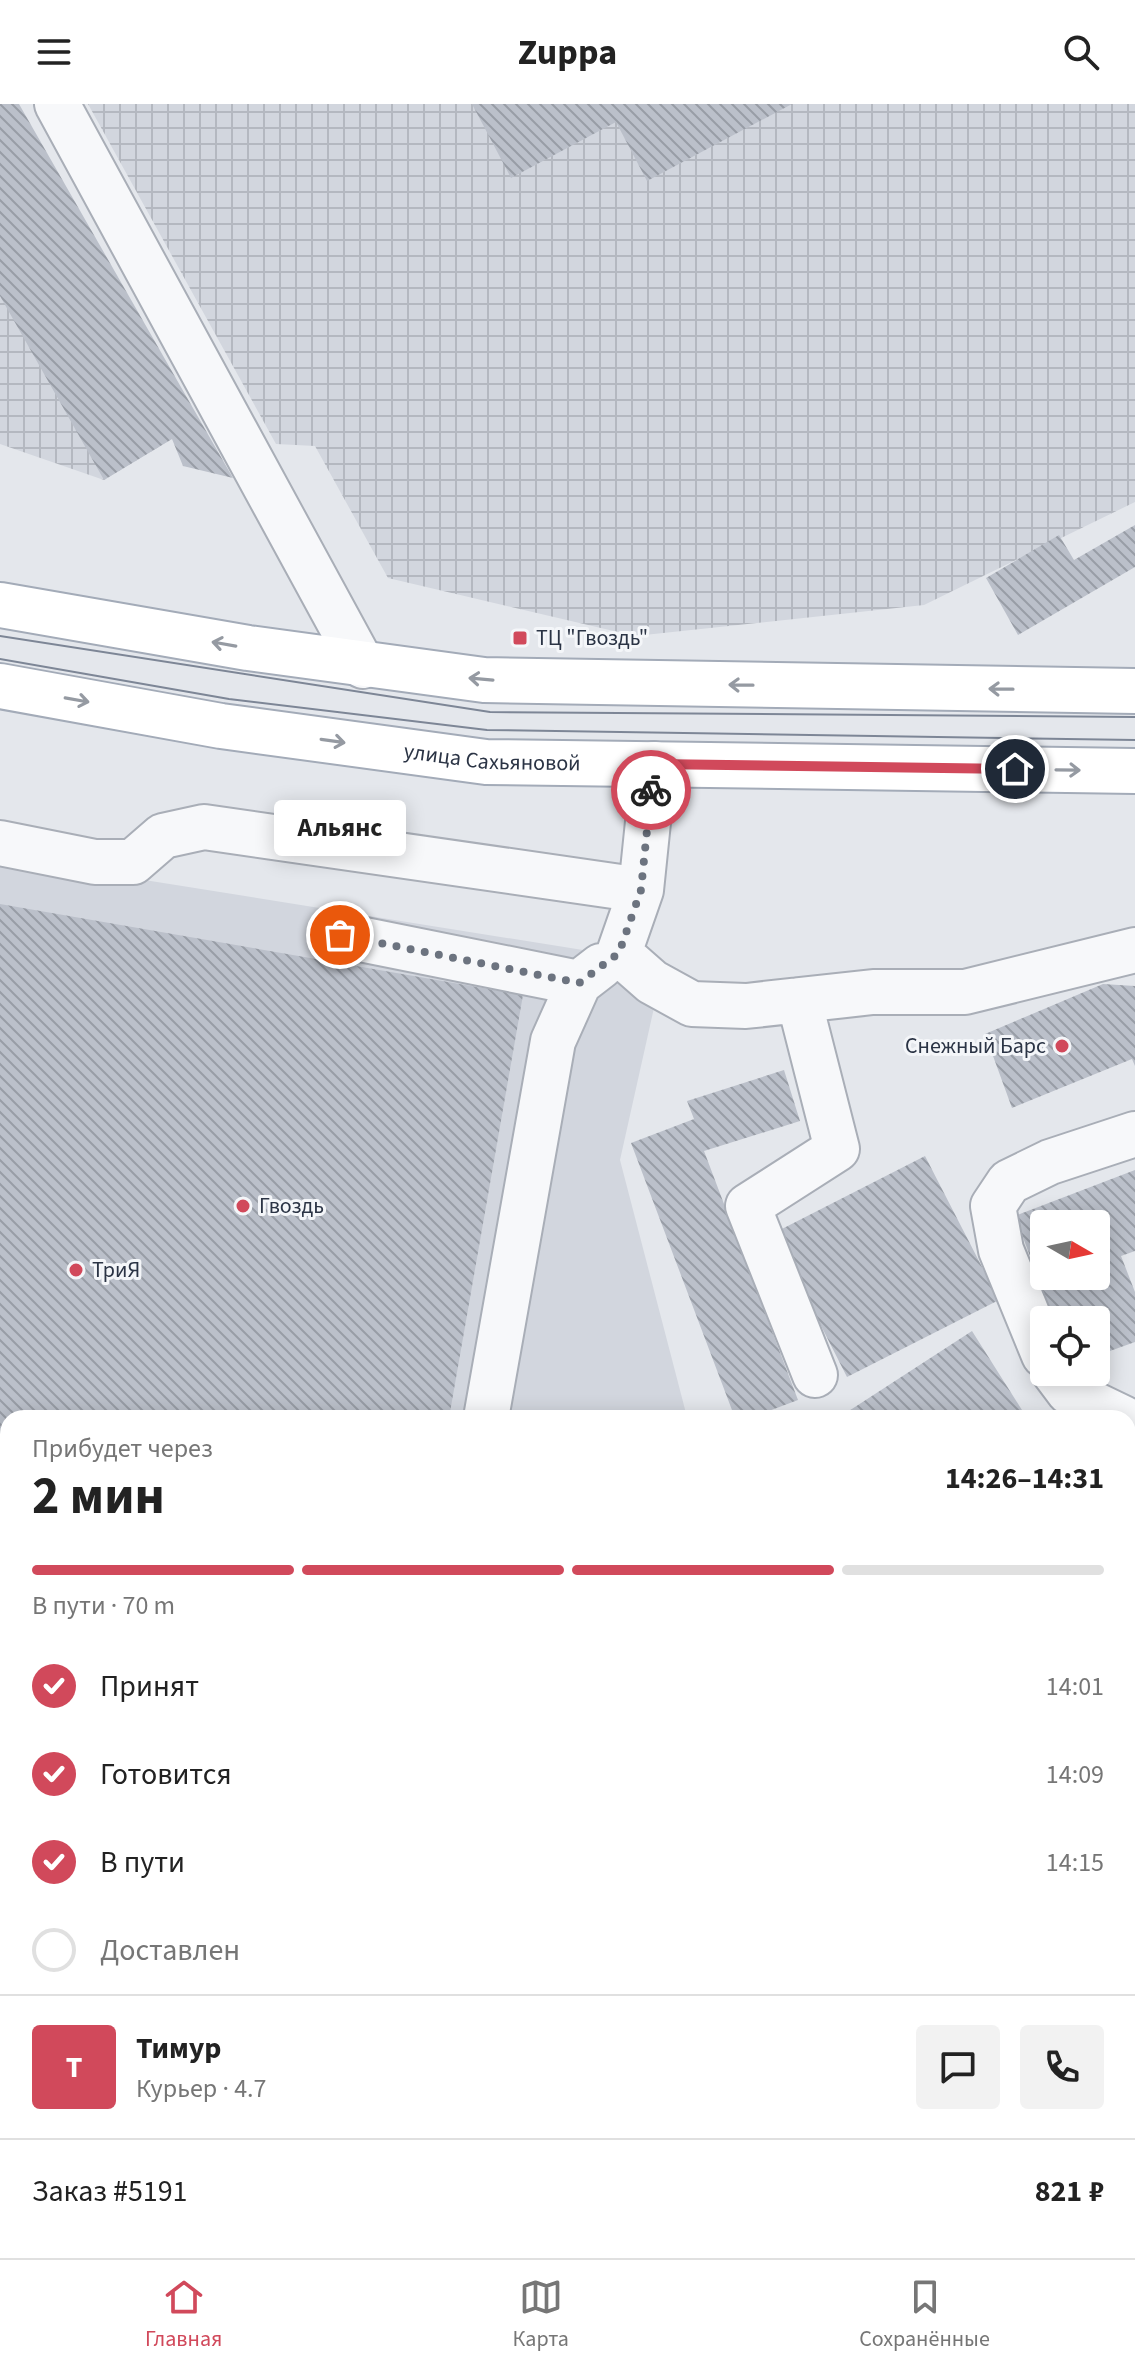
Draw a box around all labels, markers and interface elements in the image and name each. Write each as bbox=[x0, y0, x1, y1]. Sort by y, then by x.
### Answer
text: Zuppa bbox=[518, 27, 617, 78]
icon: menu bbox=[32, 30, 76, 74]
icon: search bbox=[1059, 30, 1103, 74]
place label: ТЦ "Гвоздь" bbox=[536, 622, 648, 654]
marker: ТЦ "Гвоздь" bbox=[511, 629, 529, 647]
one-way arrow bbox=[211, 636, 237, 651]
one-way arrow bbox=[468, 671, 495, 686]
one-way arrow bbox=[728, 677, 755, 693]
one-way arrow bbox=[988, 682, 1015, 697]
one-way arrow bbox=[63, 693, 89, 708]
one-way arrow bbox=[320, 734, 345, 749]
street label: улица Сахьяновой bbox=[402, 735, 581, 779]
pin bbox=[981, 735, 1049, 803]
icon: home bbox=[993, 747, 1037, 791]
courier bbox=[611, 750, 691, 830]
one-way arrow bbox=[1054, 762, 1081, 778]
icon: bike bbox=[629, 768, 673, 812]
callout: Альянс bbox=[274, 799, 406, 855]
text: Альянс bbox=[298, 809, 382, 846]
pin bbox=[306, 901, 374, 969]
icon: bag bbox=[318, 913, 362, 957]
place label: Снежный Барс bbox=[905, 1030, 1046, 1062]
marker: Снежный Барс bbox=[1053, 1037, 1071, 1055]
place label: Гвоздь bbox=[259, 1190, 324, 1222]
marker: Гвоздь bbox=[234, 1197, 252, 1215]
north arrow bbox=[1030, 1210, 1110, 1290]
map controls bbox=[1030, 1210, 1110, 1386]
place label: ТриЯ bbox=[92, 1254, 140, 1286]
marker: ТриЯ bbox=[67, 1261, 85, 1279]
button: locate bbox=[1030, 1306, 1110, 1386]
text: Прибудет через bbox=[32, 1430, 213, 1467]
text: 14:26–14:31 bbox=[945, 1457, 1104, 1500]
text: 2 мин bbox=[32, 1460, 165, 1534]
text: В пути · 70 m bbox=[32, 1587, 175, 1624]
icon: check bbox=[32, 1664, 76, 1708]
text: Принят bbox=[100, 1665, 199, 1708]
text: 14:01 bbox=[1046, 1668, 1104, 1705]
icon: check bbox=[32, 1752, 76, 1796]
text: Готовится bbox=[100, 1753, 232, 1796]
text: 14:09 bbox=[1046, 1756, 1104, 1793]
icon: check bbox=[32, 1840, 76, 1884]
text: В пути bbox=[100, 1841, 185, 1884]
text: 14:15 bbox=[1046, 1844, 1104, 1881]
text: Доставлен bbox=[100, 1929, 240, 1972]
button: chat bbox=[916, 2025, 1000, 2109]
button: phone bbox=[1020, 2025, 1104, 2109]
text: Тимур bbox=[136, 2027, 222, 2070]
text: Т bbox=[66, 2046, 82, 2089]
text: Курьер · 4.7 bbox=[136, 2070, 266, 2107]
text: Заказ #5191 bbox=[32, 2170, 188, 2213]
text: 821 ₽ bbox=[1035, 2170, 1104, 2213]
tab: Главная bbox=[145, 2275, 222, 2355]
tab: Карта bbox=[513, 2275, 569, 2355]
tab: Сохранённые bbox=[859, 2275, 990, 2355]

